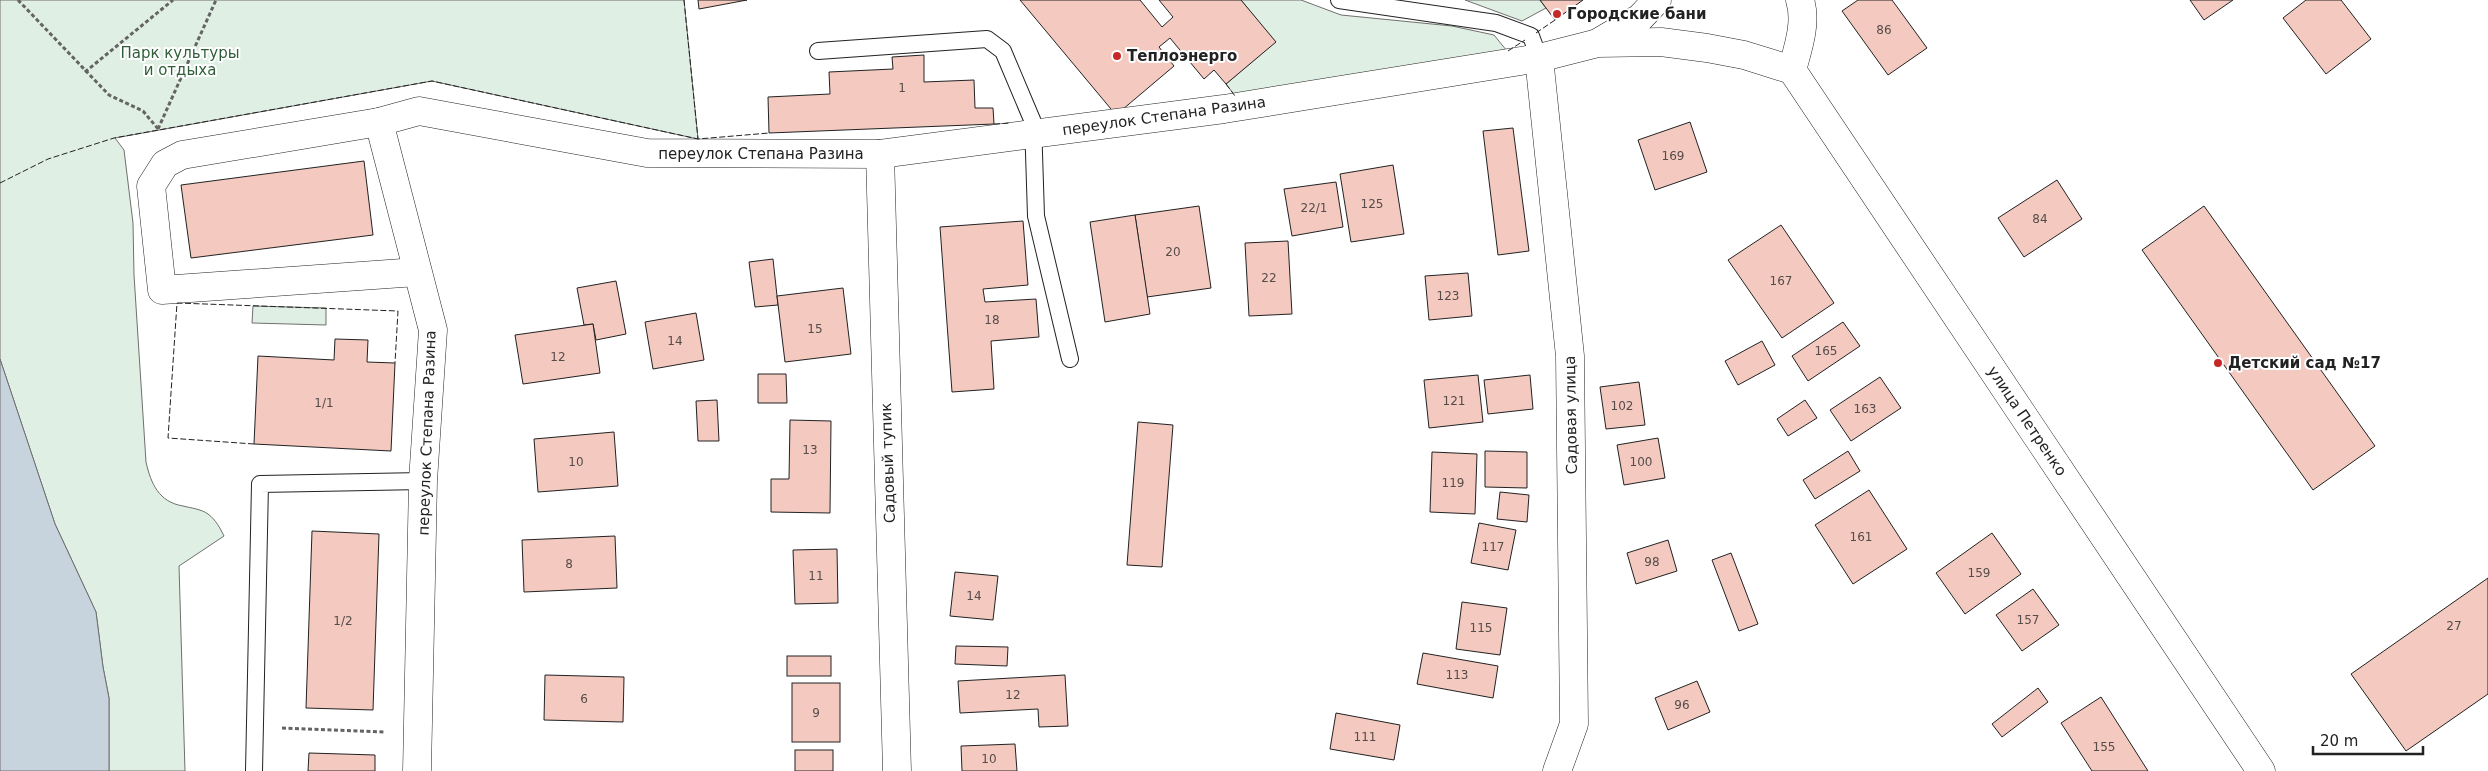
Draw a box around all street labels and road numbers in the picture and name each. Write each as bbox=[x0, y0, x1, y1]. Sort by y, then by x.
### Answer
street label: переулок Степана Разина bbox=[1061, 93, 1267, 139]
street label: переулок Степана Разина bbox=[658, 145, 864, 163]
street label: переулок Степана Разина bbox=[414, 330, 440, 536]
street label: Садовая улица bbox=[1561, 356, 1581, 474]
street label: улица Петренко bbox=[1984, 363, 2070, 479]
street label: Садовый тупик bbox=[877, 402, 899, 524]

